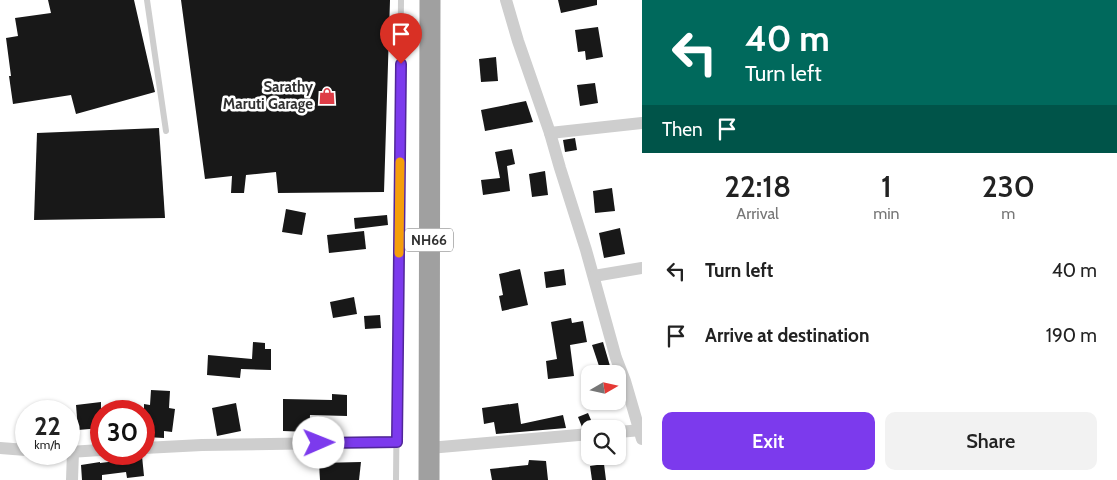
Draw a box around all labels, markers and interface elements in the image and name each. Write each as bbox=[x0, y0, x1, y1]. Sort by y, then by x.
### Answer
pin bbox=[380, 13, 422, 64]
text: 40 m bbox=[745, 17, 830, 60]
icon: arrive bbox=[387, 20, 415, 48]
icon: left bbox=[662, 20, 727, 85]
text: Turn left bbox=[745, 60, 822, 87]
place label: Sarathy Maruti Garage bbox=[223, 78, 314, 113]
shop icon: Sarathy Maruti Garage bbox=[317, 86, 337, 106]
icon: arrive bbox=[713, 115, 741, 143]
text: Then bbox=[662, 118, 703, 141]
text: 22:18 bbox=[724, 168, 791, 205]
text: 1 bbox=[881, 168, 892, 205]
text: 230 bbox=[982, 168, 1035, 205]
text: Arrival bbox=[736, 204, 779, 223]
text: min bbox=[873, 204, 900, 223]
text: m bbox=[1001, 204, 1015, 223]
road number: NH66 bbox=[405, 228, 453, 252]
icon: left bbox=[662, 257, 690, 285]
text: Turn left bbox=[705, 259, 773, 282]
text: 40 m bbox=[1052, 259, 1097, 282]
icon: arrive bbox=[662, 322, 690, 350]
text: Arrive at destination bbox=[705, 324, 869, 347]
text: 190 m bbox=[1046, 324, 1097, 347]
north arrow bbox=[581, 365, 626, 410]
map controls bbox=[581, 365, 626, 465]
speed limit sign: 30 bbox=[90, 400, 155, 465]
text: 22 bbox=[34, 411, 61, 441]
button: Exit bbox=[662, 412, 875, 470]
button: Share bbox=[885, 412, 1097, 470]
position arrow bbox=[292, 416, 344, 468]
button: search bbox=[581, 420, 626, 465]
text: km/h bbox=[34, 437, 61, 452]

